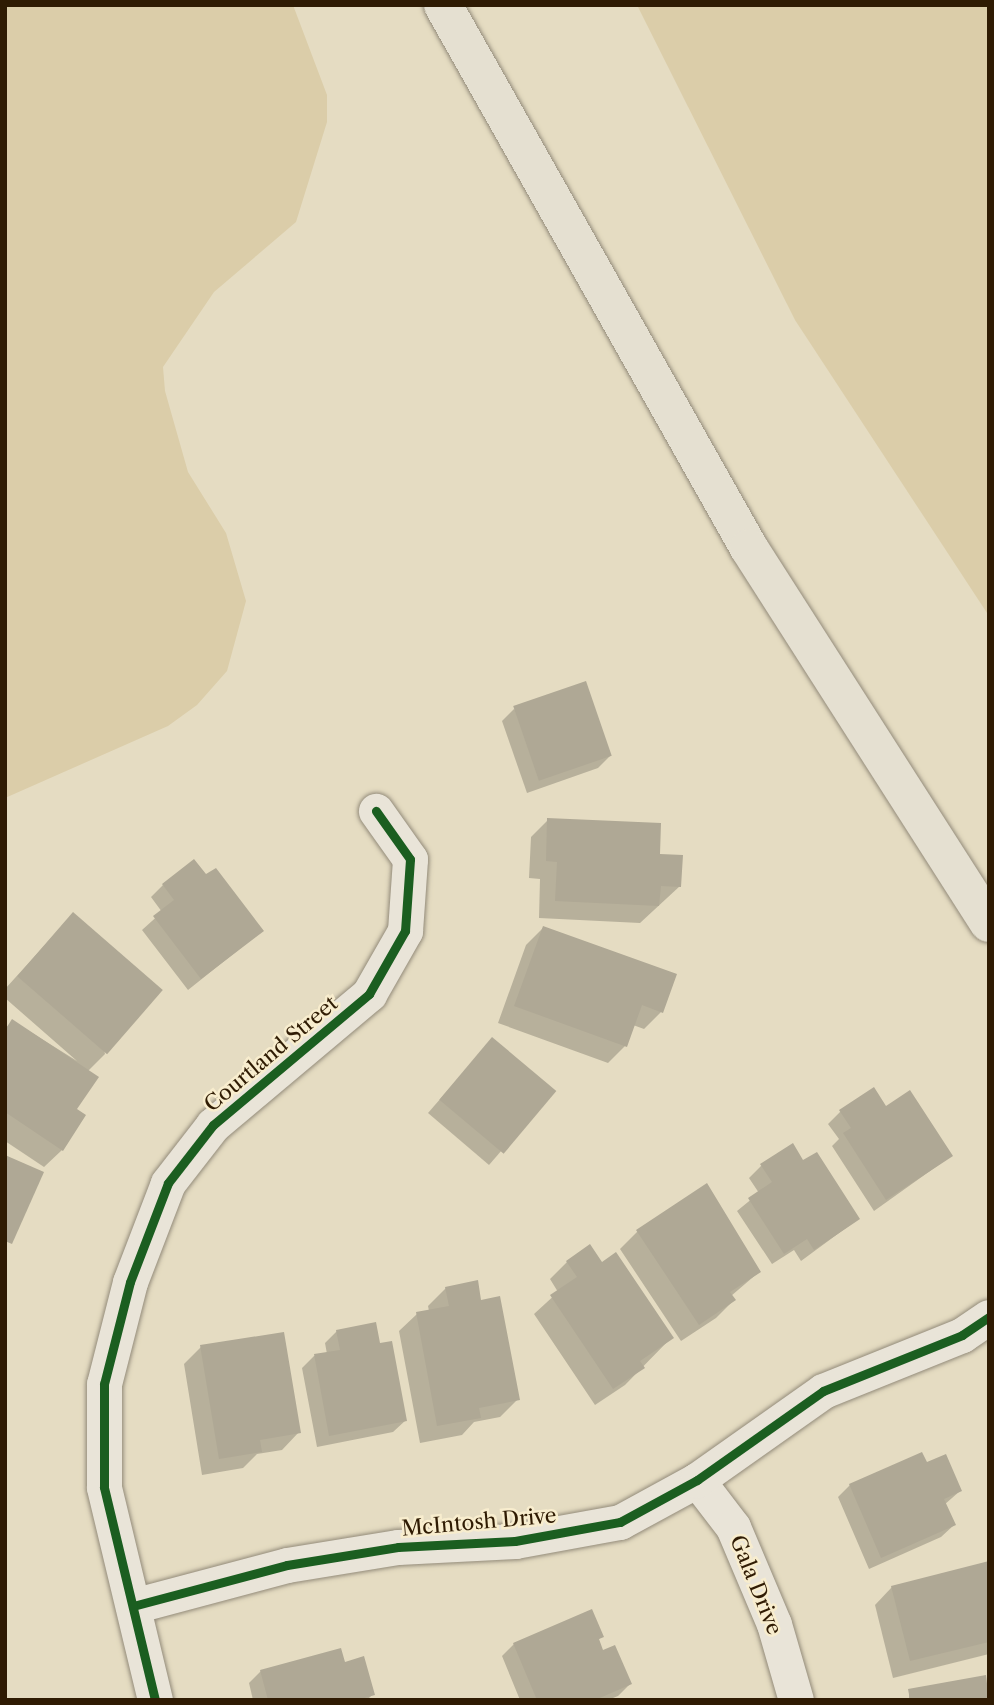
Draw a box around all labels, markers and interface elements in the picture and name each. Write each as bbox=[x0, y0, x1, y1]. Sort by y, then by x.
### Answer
street label: Courtland Street bbox=[199, 991, 343, 1117]
street label: McIntosh Drive bbox=[400, 1503, 558, 1541]
street label: Gala Drive bbox=[725, 1531, 787, 1639]

